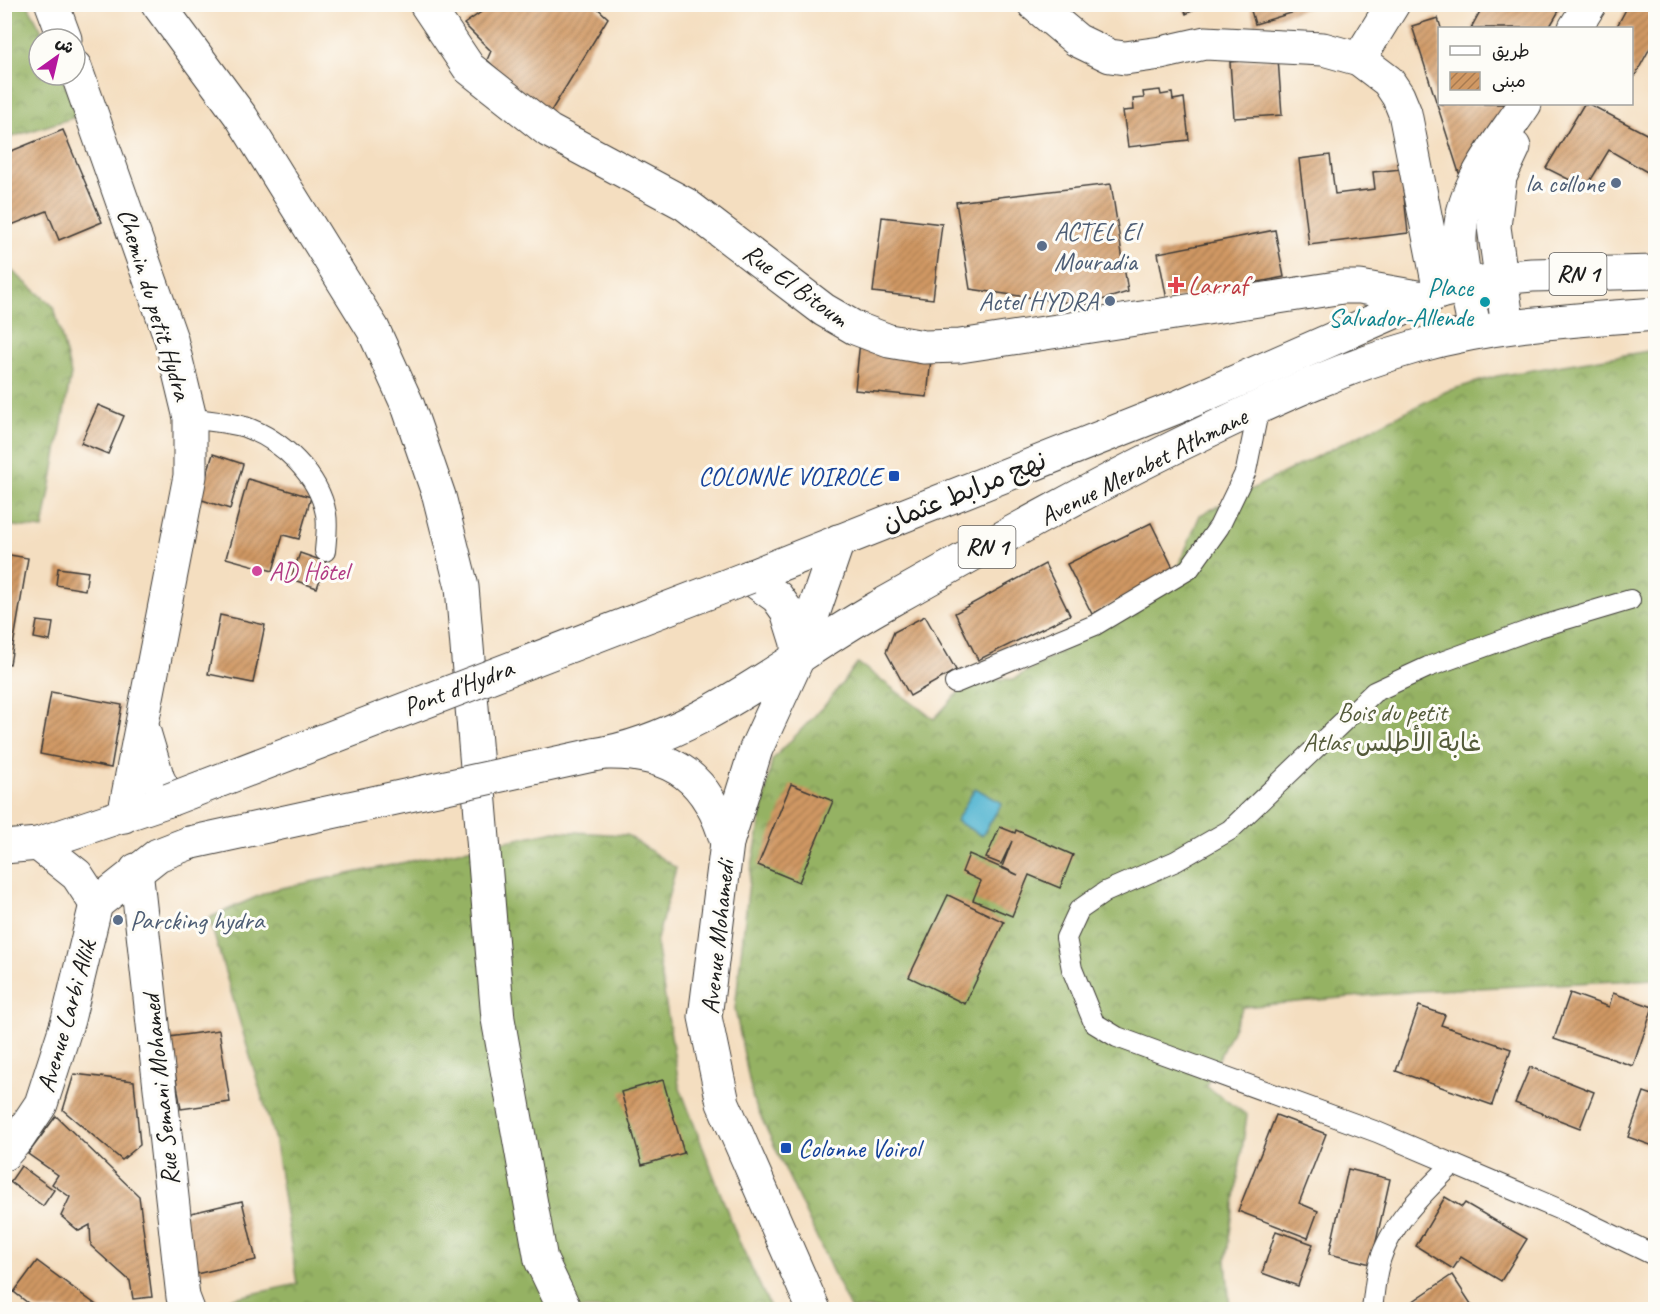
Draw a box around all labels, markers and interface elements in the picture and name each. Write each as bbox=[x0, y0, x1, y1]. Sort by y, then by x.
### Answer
north arrow bbox=[27, 27, 87, 87]
legend bbox=[1438, 27, 1633, 105]
text: ش bbox=[52, 32, 78, 59]
text: طريق bbox=[1492, 40, 1530, 62]
text: مبنى bbox=[1492, 70, 1526, 92]
place label: la collone bbox=[1526, 167, 1607, 200]
marker: la collone bbox=[1609, 176, 1623, 190]
street label: Chemin du petit Hydra bbox=[110, 204, 200, 406]
place label: ACTEL El Mouradia bbox=[1054, 215, 1144, 278]
street label: Rue El Bitoum bbox=[737, 236, 856, 336]
marker: ACTEL El Mouradia bbox=[1035, 239, 1049, 253]
road number: RN 1 bbox=[1550, 253, 1606, 295]
place label: Larraf bbox=[1188, 269, 1254, 302]
place label: Place Salvador-Allende bbox=[1328, 271, 1475, 334]
marker: Larraf bbox=[1169, 278, 1183, 292]
place label: Actel HYDRA bbox=[979, 285, 1100, 318]
marker: Actel HYDRA bbox=[1103, 294, 1117, 308]
marker: Place Salvador-Allende bbox=[1478, 295, 1492, 309]
street label: Avenue Merabet Athmane bbox=[1034, 399, 1254, 533]
street label: نهج مرابط عثمان bbox=[877, 443, 1052, 540]
place label: COLONNE VOIROLE bbox=[698, 460, 885, 493]
marker: COLONNE VOIROLE bbox=[887, 469, 901, 483]
road number: RN 1 bbox=[958, 526, 1016, 568]
place label: AD Hôtel bbox=[269, 555, 353, 588]
marker: AD Hôtel bbox=[250, 564, 264, 578]
street label: Pont d'Hydra bbox=[399, 651, 519, 723]
park label: Bois du petit Atlas غابة الأطلس bbox=[1303, 696, 1481, 759]
street label: Avenue Mohamedi bbox=[693, 856, 742, 1015]
place label: Parcking hydra bbox=[130, 904, 266, 937]
marker: Parcking hydra bbox=[111, 913, 125, 927]
street label: Avenue Larbi Allik bbox=[29, 934, 105, 1096]
street label: Rue Semani Mohamed bbox=[134, 989, 187, 1187]
place label: Colonne Voirol bbox=[798, 1132, 925, 1165]
marker: Colonne Voirol bbox=[779, 1141, 793, 1155]

